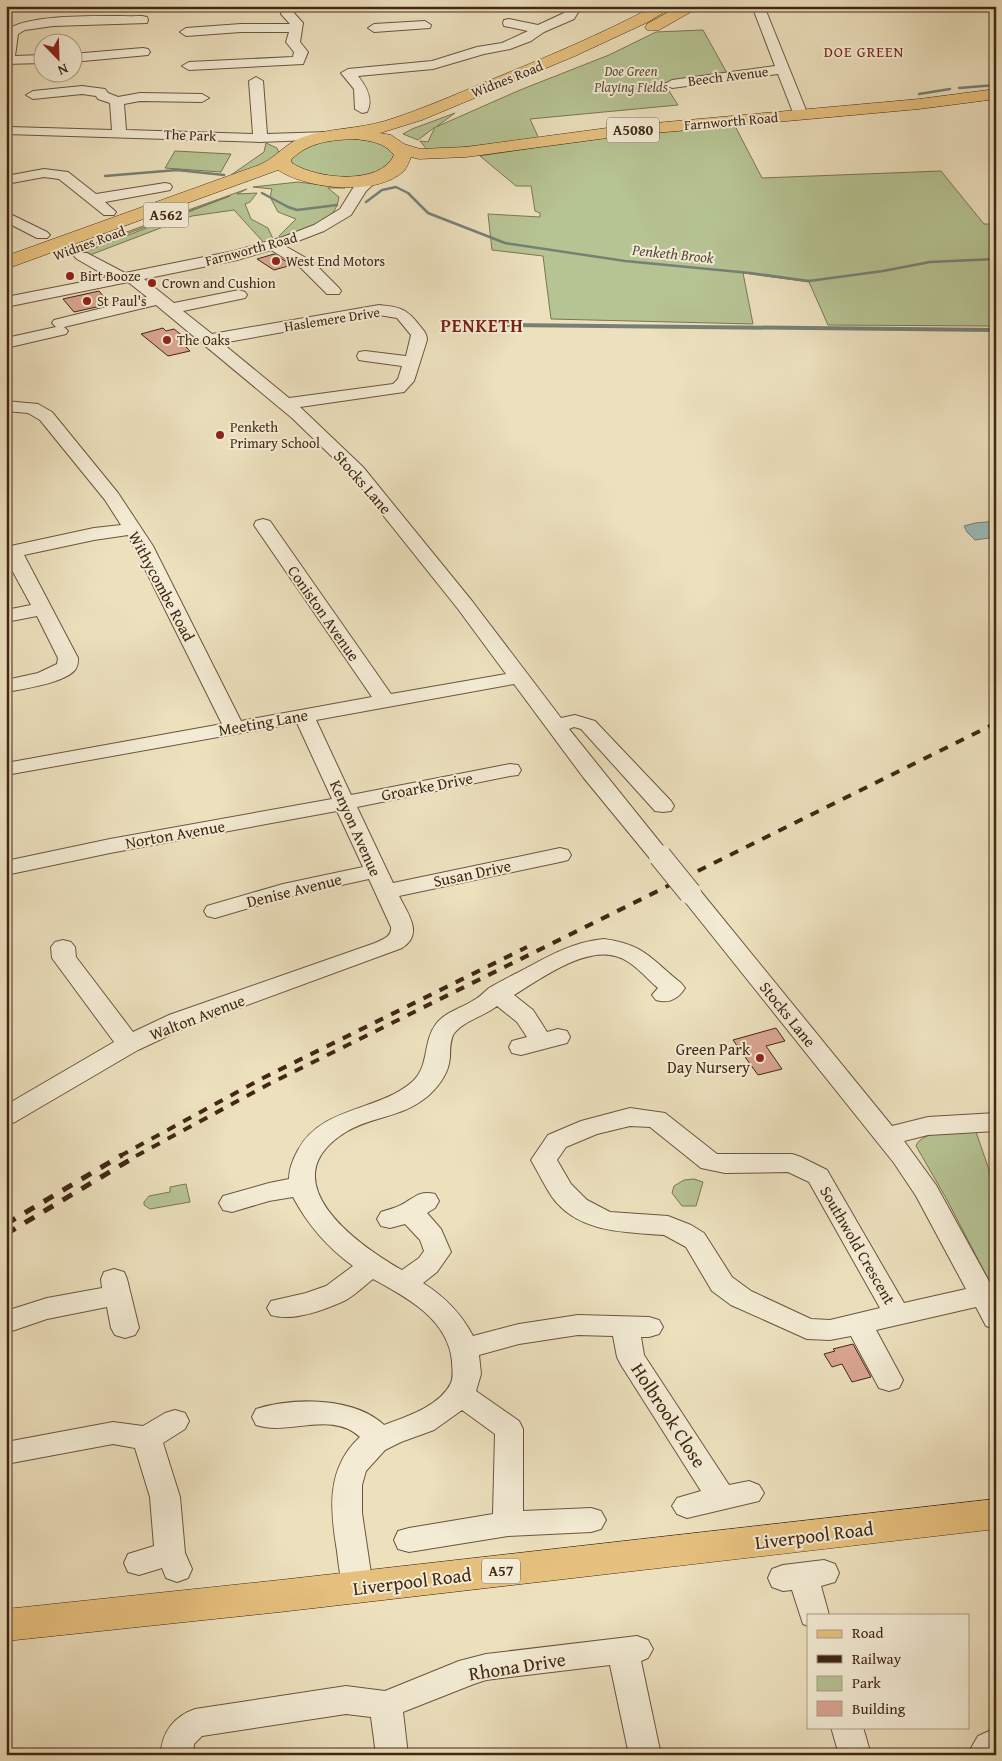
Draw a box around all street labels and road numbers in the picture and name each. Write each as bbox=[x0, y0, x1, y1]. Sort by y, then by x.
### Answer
street label: Widnes Road bbox=[468, 55, 546, 102]
street label: Beech Avenue bbox=[687, 61, 770, 91]
street label: Farnworth Road bbox=[683, 107, 779, 135]
road number: A5080 bbox=[607, 118, 659, 142]
street label: The Park bbox=[163, 124, 217, 146]
road number: A562 bbox=[144, 202, 188, 228]
street label: Widnes Road bbox=[50, 220, 128, 265]
street label: Farnworth Road bbox=[203, 227, 300, 271]
street label: Haslemere Drive bbox=[283, 302, 382, 336]
street label: Stocks Lane bbox=[328, 445, 398, 519]
street label: Withycombe Road bbox=[123, 527, 201, 646]
street label: Coniston Avenue bbox=[282, 560, 366, 666]
street label: Meeting Lane bbox=[216, 702, 310, 742]
street label: Groarke Drive bbox=[379, 765, 475, 807]
street label: Kenyon Avenue bbox=[324, 776, 388, 880]
street label: Norton Avenue bbox=[123, 813, 227, 855]
street label: Susan Drive bbox=[431, 853, 513, 893]
street label: Denise Avenue bbox=[244, 867, 344, 913]
street label: Stocks Lane bbox=[754, 976, 822, 1052]
street label: Walton Avenue bbox=[146, 988, 248, 1046]
street label: Southwold Crescent bbox=[814, 1181, 902, 1309]
street label: Holbrook Close bbox=[625, 1357, 713, 1473]
street label: Liverpool Road bbox=[753, 1514, 876, 1556]
road number: A57 bbox=[482, 1558, 520, 1584]
street label: Liverpool Road bbox=[351, 1560, 474, 1602]
street label: Rhona Drive bbox=[467, 1645, 568, 1687]

